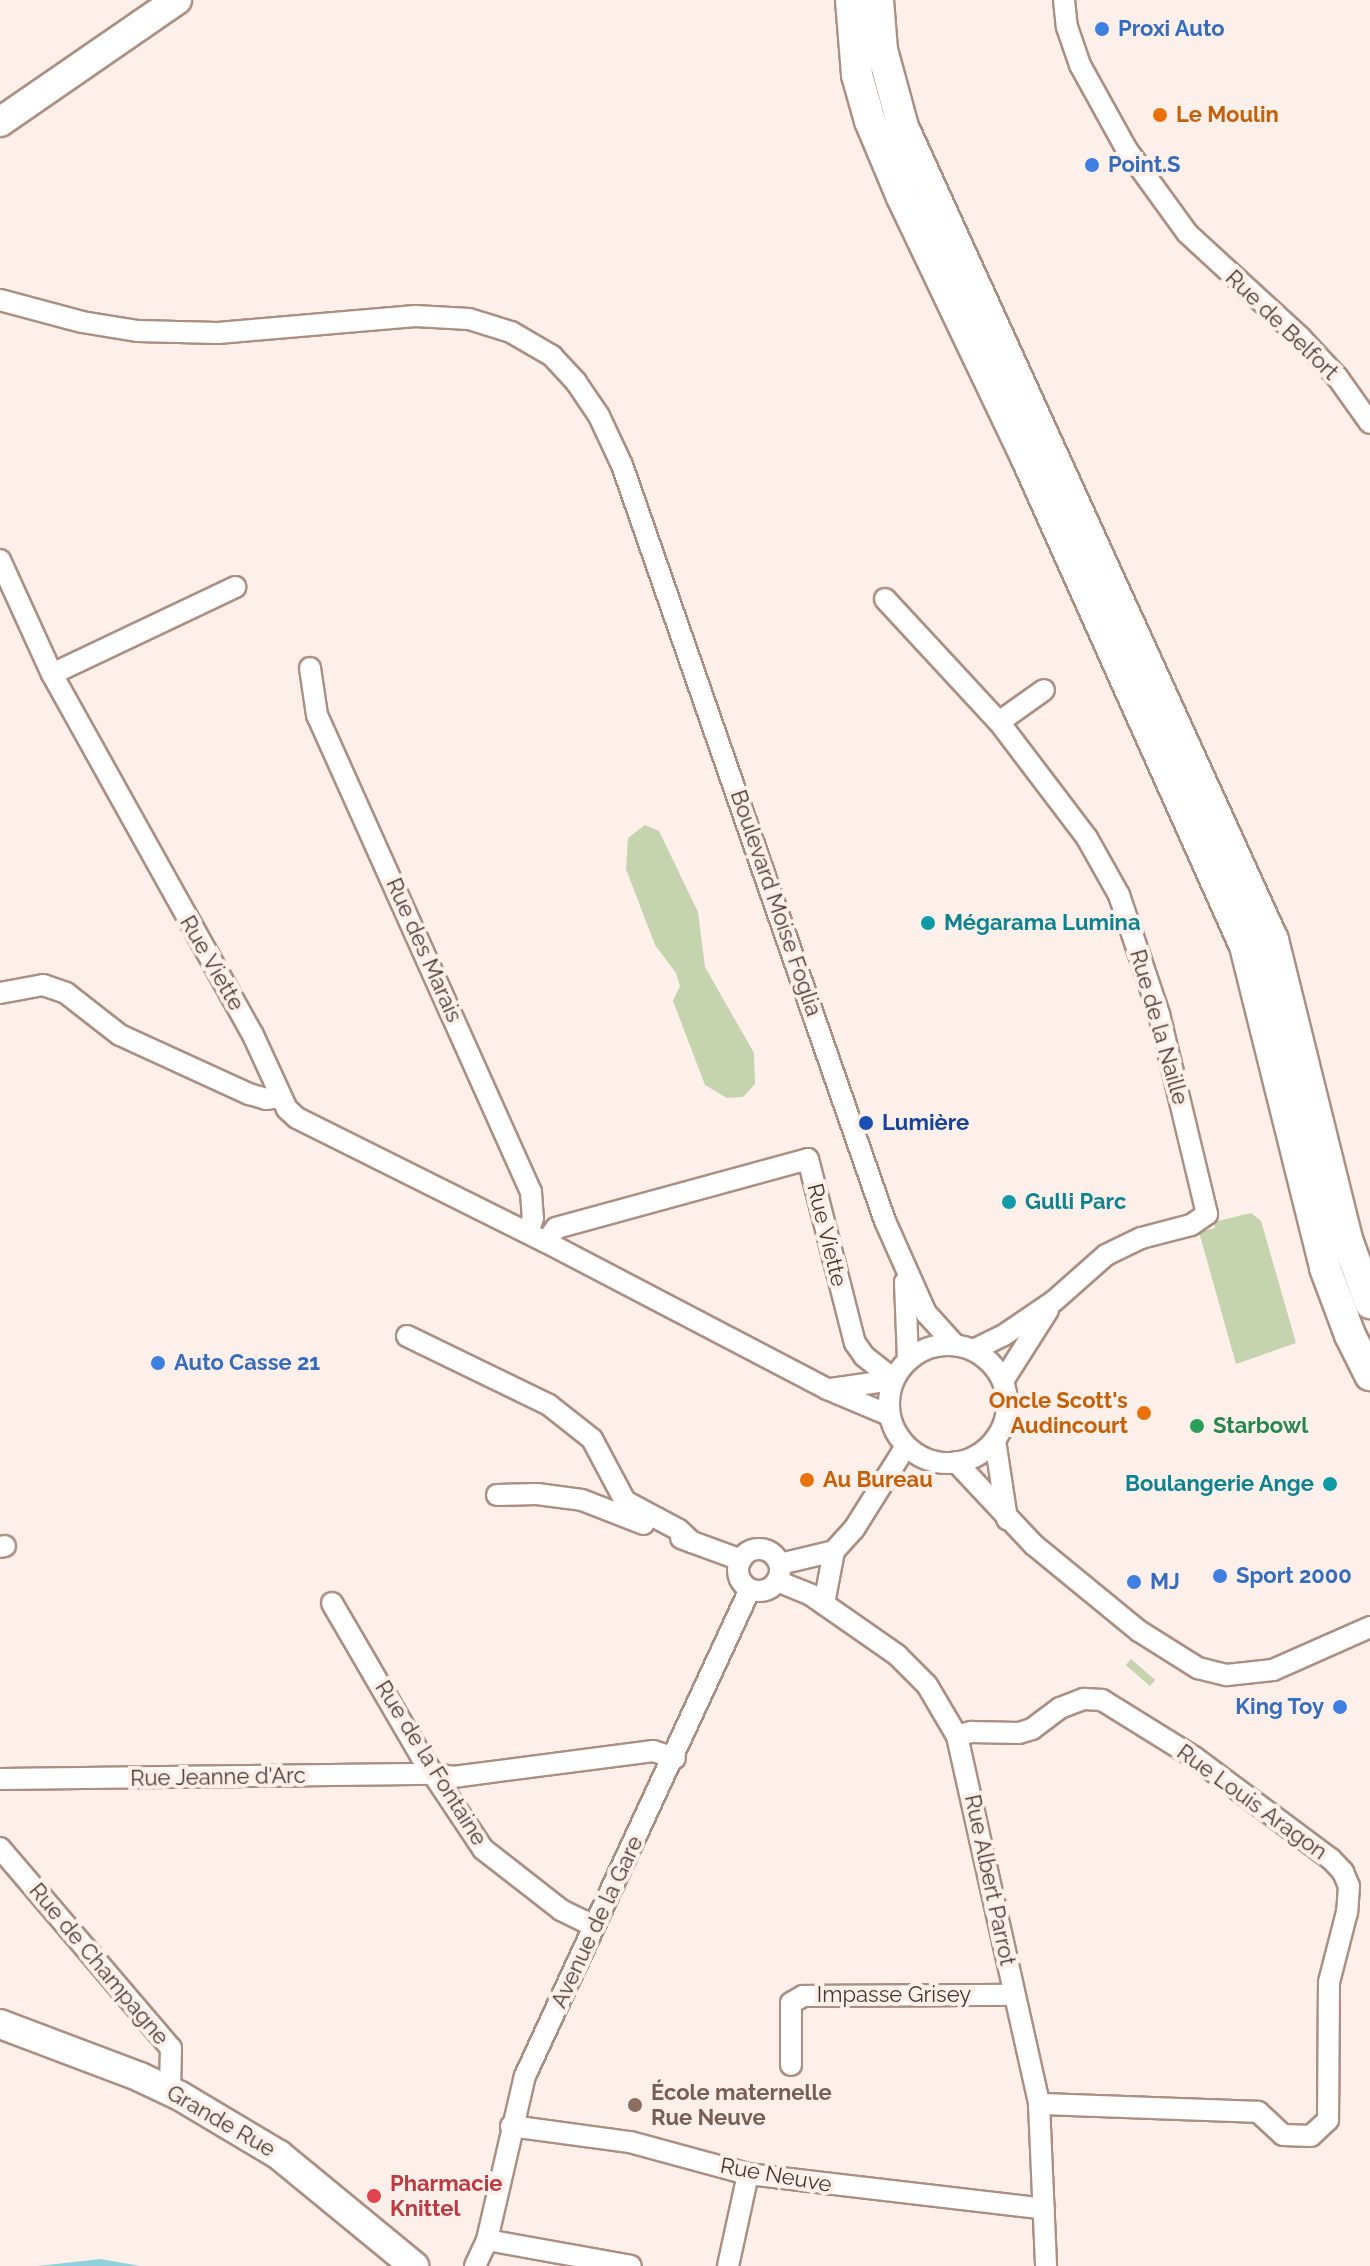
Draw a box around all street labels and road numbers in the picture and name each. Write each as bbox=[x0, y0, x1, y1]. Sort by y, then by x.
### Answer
street label: Rue de Belfort bbox=[1220, 265, 1344, 385]
street label: Boulevard Moise Foglia bbox=[725, 786, 827, 1020]
street label: Rue des Marais bbox=[380, 874, 468, 1026]
street label: Rue Viette bbox=[174, 911, 250, 1015]
street label: Rue de la Naille bbox=[1124, 946, 1194, 1108]
street label: Rue Viette bbox=[801, 1180, 853, 1290]
street label: Rue de la Fontaine bbox=[370, 1676, 492, 1850]
street label: Rue Louis Aragon bbox=[1172, 1739, 1332, 1865]
street label: Rue Jeanne d'Arc bbox=[130, 1762, 306, 1792]
street label: Rue Albert Parrot bbox=[959, 1792, 1021, 1968]
street label: Avenue de la Gare bbox=[546, 1832, 648, 2012]
street label: Rue de Champagne bbox=[24, 1878, 174, 2050]
street label: Impasse Grisey bbox=[817, 1982, 971, 2008]
street label: Grande Rue bbox=[162, 2079, 280, 2163]
street label: Rue Neuve bbox=[718, 2152, 834, 2198]

